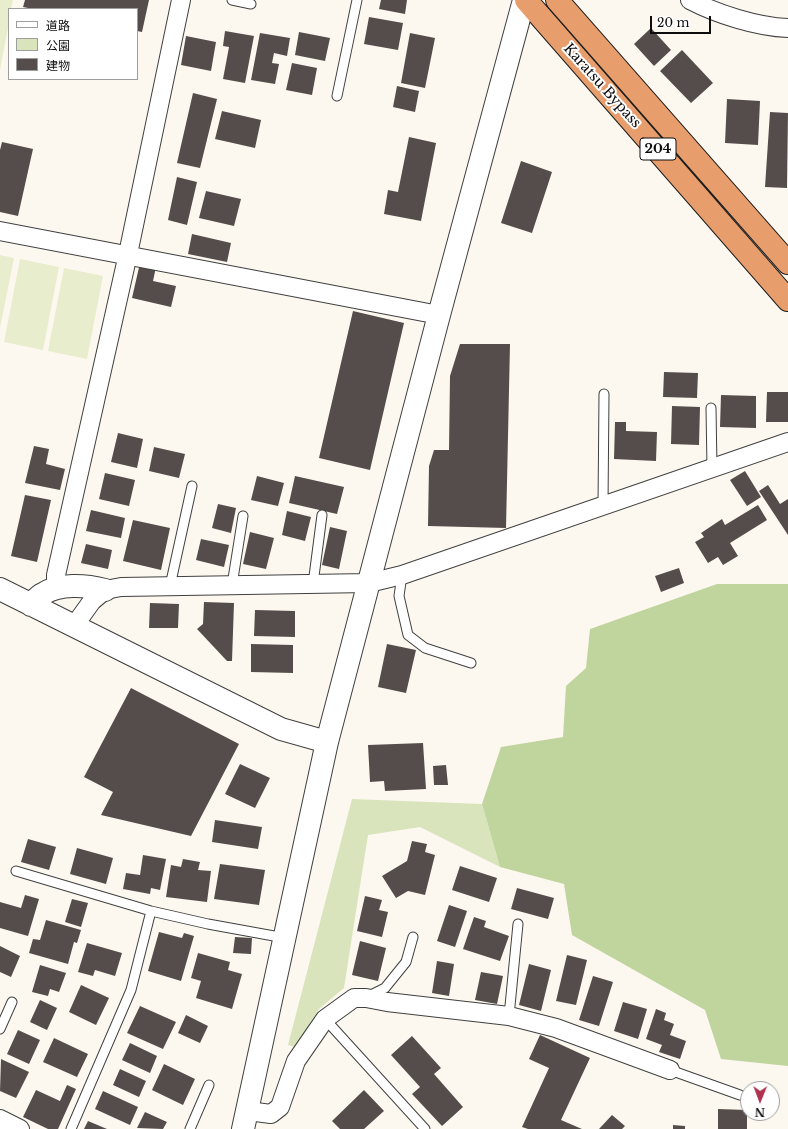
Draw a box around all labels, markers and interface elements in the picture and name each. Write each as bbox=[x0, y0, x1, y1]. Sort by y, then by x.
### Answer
legend bbox=[8, 8, 138, 80]
scale bar bbox=[652, 8, 713, 34]
text: 20 m bbox=[657, 15, 689, 30]
text: 道路 bbox=[46, 18, 70, 33]
text: 公園 bbox=[46, 38, 70, 53]
street label: Karatsu Bypass bbox=[560, 40, 644, 132]
text: 建物 bbox=[46, 58, 70, 73]
road number: 204 bbox=[640, 138, 676, 160]
north arrow bbox=[740, 1081, 780, 1121]
text: N bbox=[755, 1105, 765, 1119]

